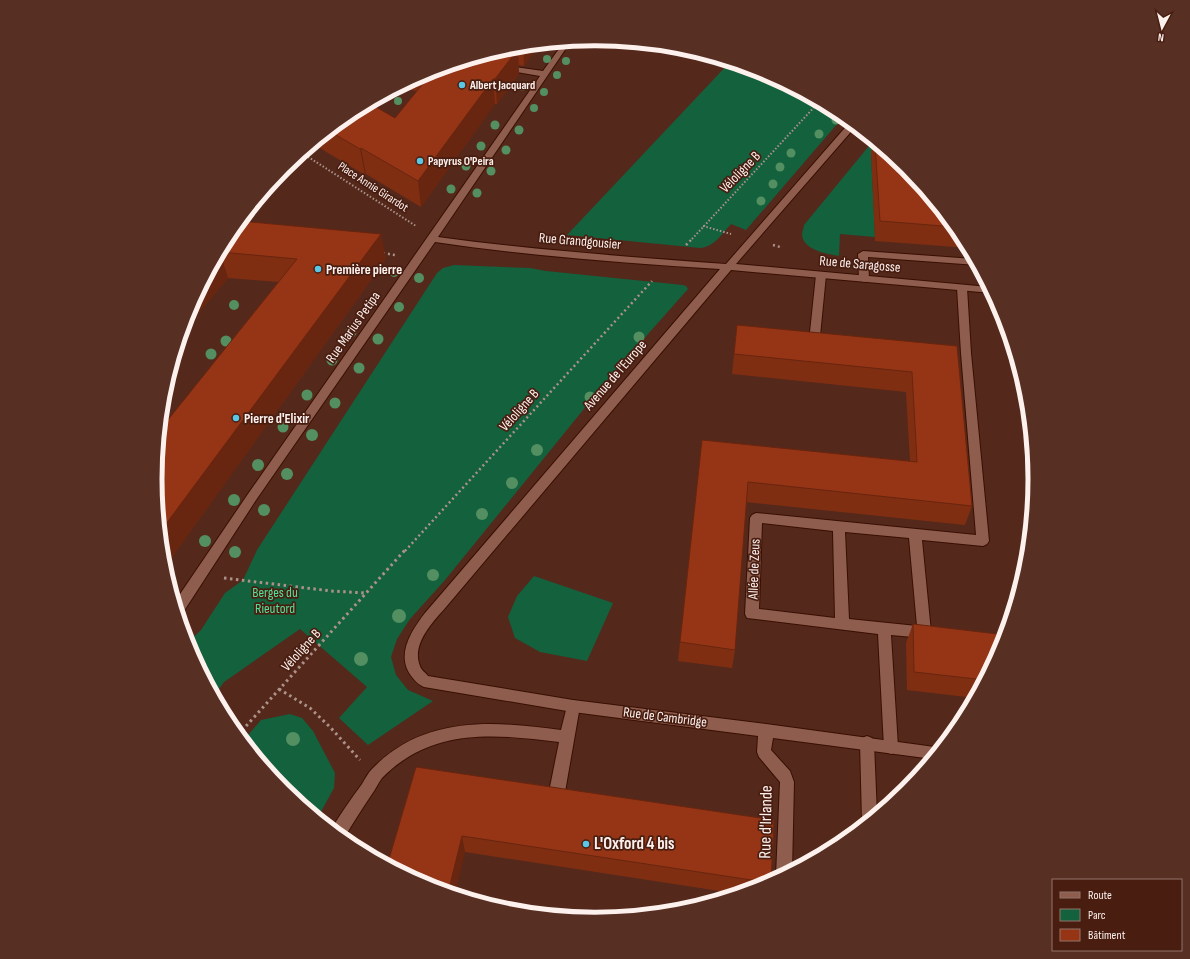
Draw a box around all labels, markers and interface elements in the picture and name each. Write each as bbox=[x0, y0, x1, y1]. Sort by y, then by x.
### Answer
north arrow bbox=[1142, 8, 1182, 48]
text: N bbox=[1157, 31, 1165, 44]
place label: Albert Jacquard bbox=[469, 78, 535, 93]
marker: Albert Jacquard bbox=[457, 80, 467, 90]
street label: Véloligne B bbox=[716, 148, 764, 196]
place label: Papyrus O'Peira bbox=[428, 154, 494, 169]
marker: Papyrus O'Peira bbox=[415, 156, 425, 166]
street label: Place Annie Girardot bbox=[335, 159, 411, 216]
street label: Rue Grandgousier bbox=[538, 229, 622, 253]
street label: Rue de Saragosse bbox=[819, 252, 901, 276]
place label: Première pierre bbox=[326, 261, 402, 278]
marker: Première pierre bbox=[313, 264, 323, 274]
street label: Rue Marius Petipa bbox=[322, 288, 384, 366]
street label: Avenue de l'Europe bbox=[579, 336, 650, 414]
street label: Véloligne B bbox=[496, 385, 542, 435]
place label: Pierre d'Elixir bbox=[244, 410, 310, 427]
marker: Pierre d'Elixir bbox=[231, 413, 241, 423]
street label: Allée de Zeus bbox=[744, 538, 764, 601]
park label: Berges du Rieutord bbox=[252, 584, 298, 617]
street label: Véloligne B bbox=[278, 625, 324, 675]
street label: Rue de Cambridge bbox=[622, 703, 708, 731]
street label: Rue d'Irlande bbox=[755, 785, 777, 859]
place label: L'Oxford 4 bis bbox=[594, 834, 675, 854]
marker: L'Oxford 4 bis bbox=[581, 839, 591, 849]
legend bbox=[1052, 879, 1182, 951]
text: Route bbox=[1088, 888, 1112, 903]
text: Parc bbox=[1088, 908, 1106, 923]
text: Bâtiment bbox=[1088, 928, 1126, 943]

